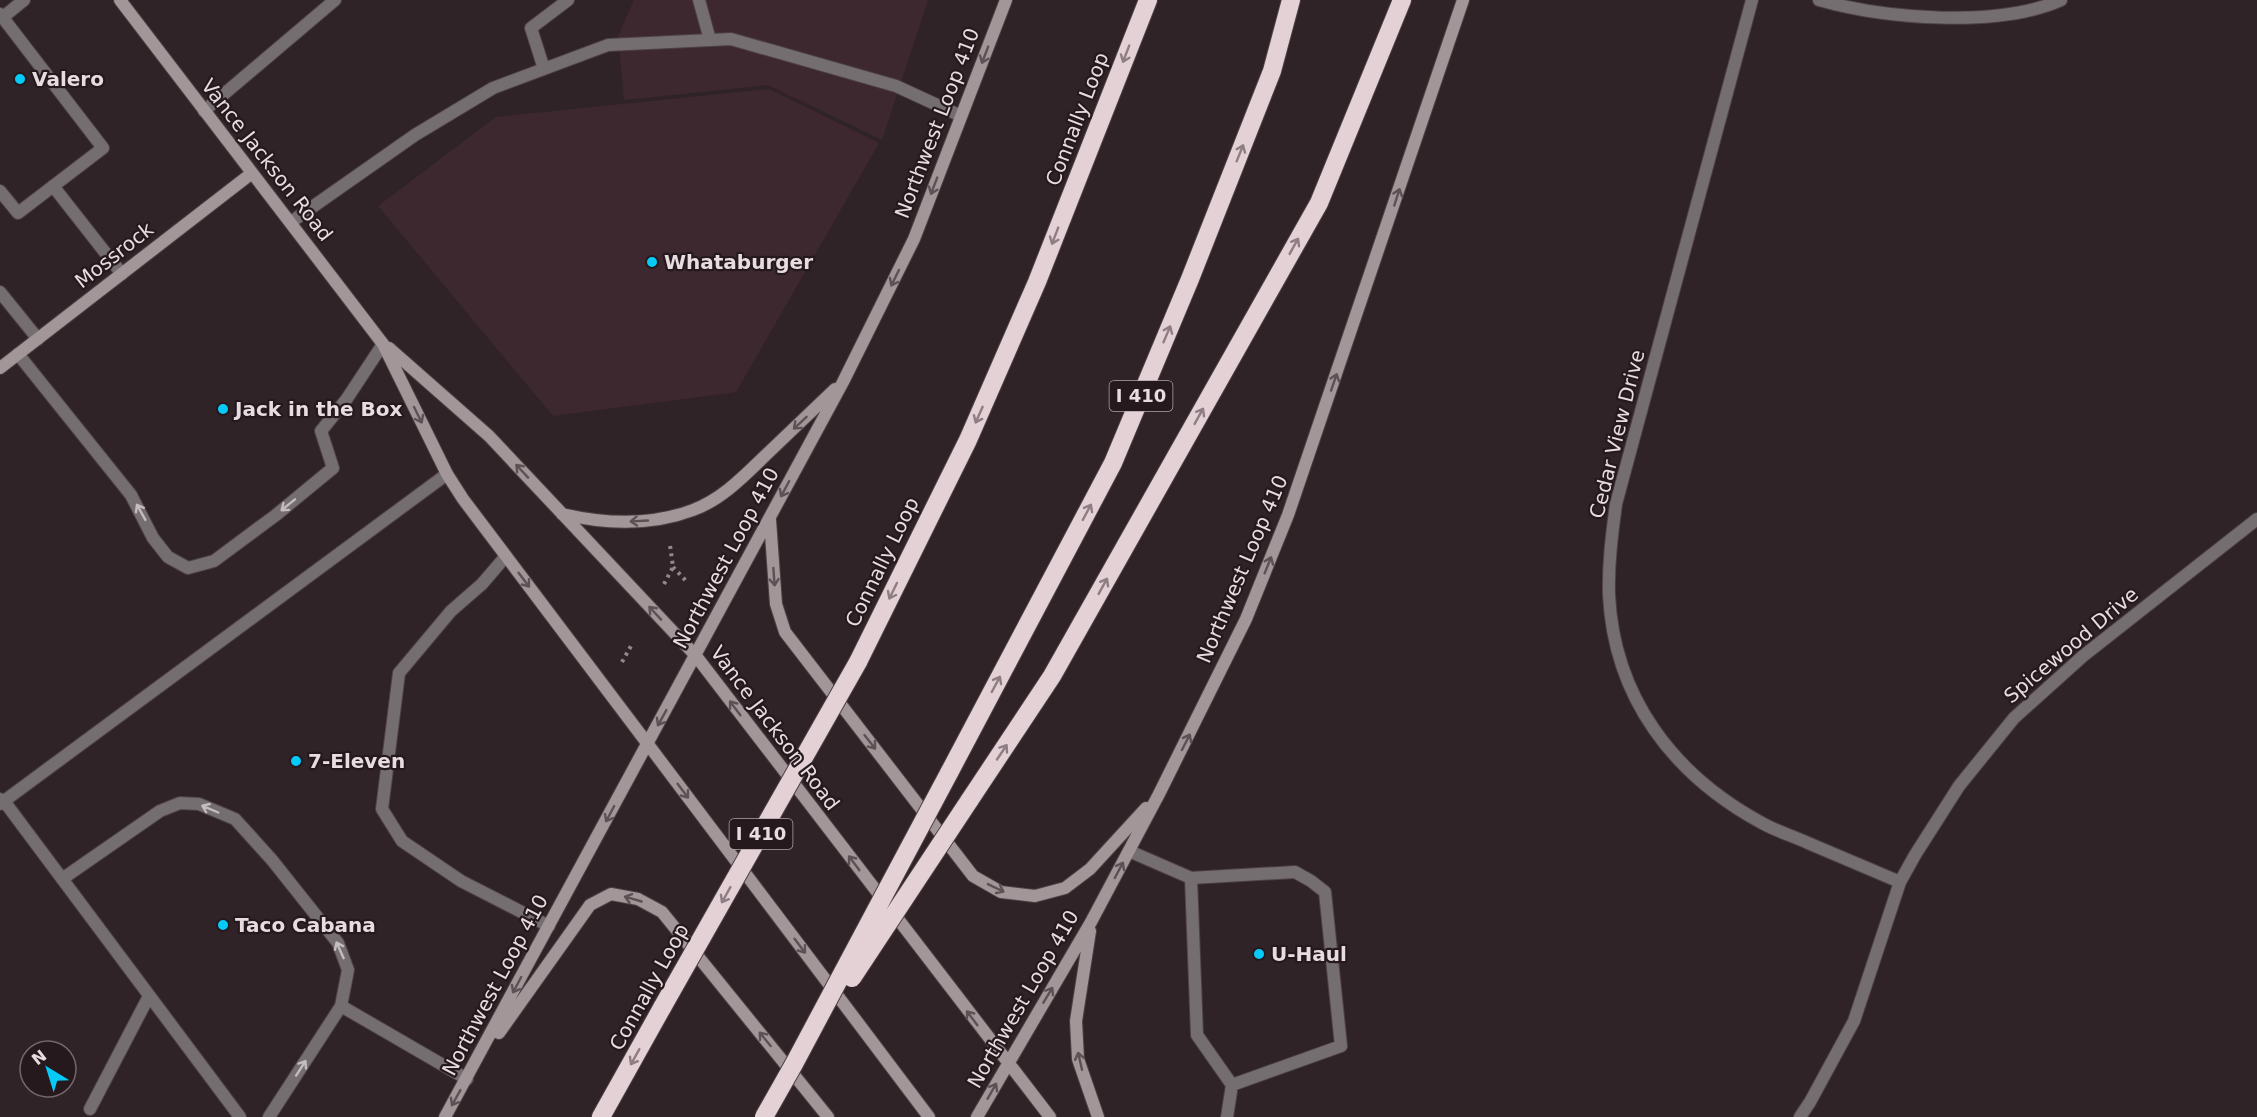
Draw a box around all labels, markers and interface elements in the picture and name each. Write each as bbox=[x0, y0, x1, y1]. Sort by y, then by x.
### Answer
street label: Northwest Loop 410 bbox=[890, 25, 984, 221]
one-way arrow bbox=[978, 45, 989, 63]
one-way arrow bbox=[1120, 45, 1131, 63]
street label: Connally Loop bbox=[1041, 49, 1113, 189]
place label: Valero bbox=[32, 67, 104, 91]
marker: Valero bbox=[13, 72, 27, 86]
street label: Vance Jackson Road bbox=[196, 74, 338, 246]
one-way arrow bbox=[1235, 144, 1246, 163]
one-way arrow bbox=[928, 176, 939, 195]
one-way arrow bbox=[1393, 188, 1404, 207]
street label: Mossrock bbox=[70, 217, 158, 293]
one-way arrow bbox=[1049, 226, 1060, 245]
one-way arrow bbox=[1289, 238, 1301, 255]
place label: Whataburger bbox=[664, 250, 813, 274]
marker: Whataburger bbox=[645, 255, 659, 269]
one-way arrow bbox=[888, 268, 900, 286]
one-way arrow bbox=[1162, 325, 1173, 344]
street label: Cedar View Drive bbox=[1584, 347, 1650, 521]
one-way arrow bbox=[1330, 373, 1341, 392]
road number: I 410 bbox=[1110, 381, 1172, 411]
place label: Jack in the Box bbox=[233, 397, 402, 421]
marker: Jack in the Box bbox=[216, 402, 230, 416]
one-way arrow bbox=[413, 406, 425, 424]
one-way arrow bbox=[973, 406, 984, 424]
one-way arrow bbox=[1193, 408, 1205, 425]
one-way arrow bbox=[793, 415, 808, 430]
street label: Northwest Loop 410 bbox=[668, 463, 784, 653]
one-way arrow bbox=[515, 464, 529, 479]
street label: Northwest Loop 410 bbox=[1192, 471, 1292, 667]
one-way arrow bbox=[779, 480, 790, 498]
street label: Connally Loop bbox=[840, 493, 924, 631]
one-way arrow bbox=[280, 499, 296, 512]
one-way arrow bbox=[1082, 503, 1093, 521]
one-way arrow bbox=[135, 504, 147, 521]
one-way arrow bbox=[629, 516, 649, 527]
one-way arrow bbox=[1263, 556, 1274, 575]
one-way arrow bbox=[769, 567, 780, 587]
one-way arrow bbox=[517, 571, 530, 587]
one-way arrow bbox=[1097, 578, 1109, 595]
one-way arrow bbox=[887, 581, 899, 599]
street label: Spicewood Drive bbox=[1999, 582, 2143, 708]
one-way arrow bbox=[649, 606, 663, 621]
street label: Vance Jackson Road bbox=[705, 641, 845, 815]
one-way arrow bbox=[990, 676, 1002, 693]
one-way arrow bbox=[729, 700, 742, 716]
one-way arrow bbox=[655, 709, 667, 726]
one-way arrow bbox=[863, 733, 876, 749]
one-way arrow bbox=[1180, 733, 1192, 751]
one-way arrow bbox=[995, 744, 1008, 761]
place label: 7-Eleven bbox=[308, 749, 405, 773]
marker: 7-Eleven bbox=[289, 754, 303, 768]
one-way arrow bbox=[676, 782, 689, 798]
one-way arrow bbox=[202, 803, 220, 814]
one-way arrow bbox=[604, 805, 616, 822]
road number: I 410 bbox=[730, 819, 792, 849]
one-way arrow bbox=[847, 855, 860, 871]
one-way arrow bbox=[1113, 862, 1125, 879]
one-way arrow bbox=[986, 882, 1004, 894]
one-way arrow bbox=[720, 886, 731, 904]
street label: Northwest Loop 410 bbox=[437, 890, 553, 1080]
one-way arrow bbox=[624, 893, 643, 904]
street label: Northwest Loop 410 bbox=[962, 906, 1084, 1092]
place label: Taco Cabana bbox=[235, 913, 376, 937]
marker: Taco Cabana bbox=[216, 918, 230, 932]
street label: Connally Loop bbox=[604, 919, 694, 1055]
one-way arrow bbox=[794, 938, 806, 954]
one-way arrow bbox=[334, 941, 345, 959]
place label: U-Haul bbox=[1271, 942, 1347, 966]
marker: U-Haul bbox=[1252, 947, 1266, 961]
one-way arrow bbox=[511, 976, 522, 994]
one-way arrow bbox=[1043, 987, 1054, 1005]
one-way arrow bbox=[966, 1010, 978, 1026]
one-way arrow bbox=[758, 1031, 771, 1047]
north arrow bbox=[18, 1039, 78, 1099]
text: N bbox=[28, 1046, 50, 1069]
one-way arrow bbox=[629, 1048, 640, 1066]
one-way arrow bbox=[1074, 1052, 1085, 1072]
one-way arrow bbox=[295, 1060, 307, 1077]
one-way arrow bbox=[987, 1082, 998, 1100]
one-way arrow bbox=[450, 1089, 462, 1106]

